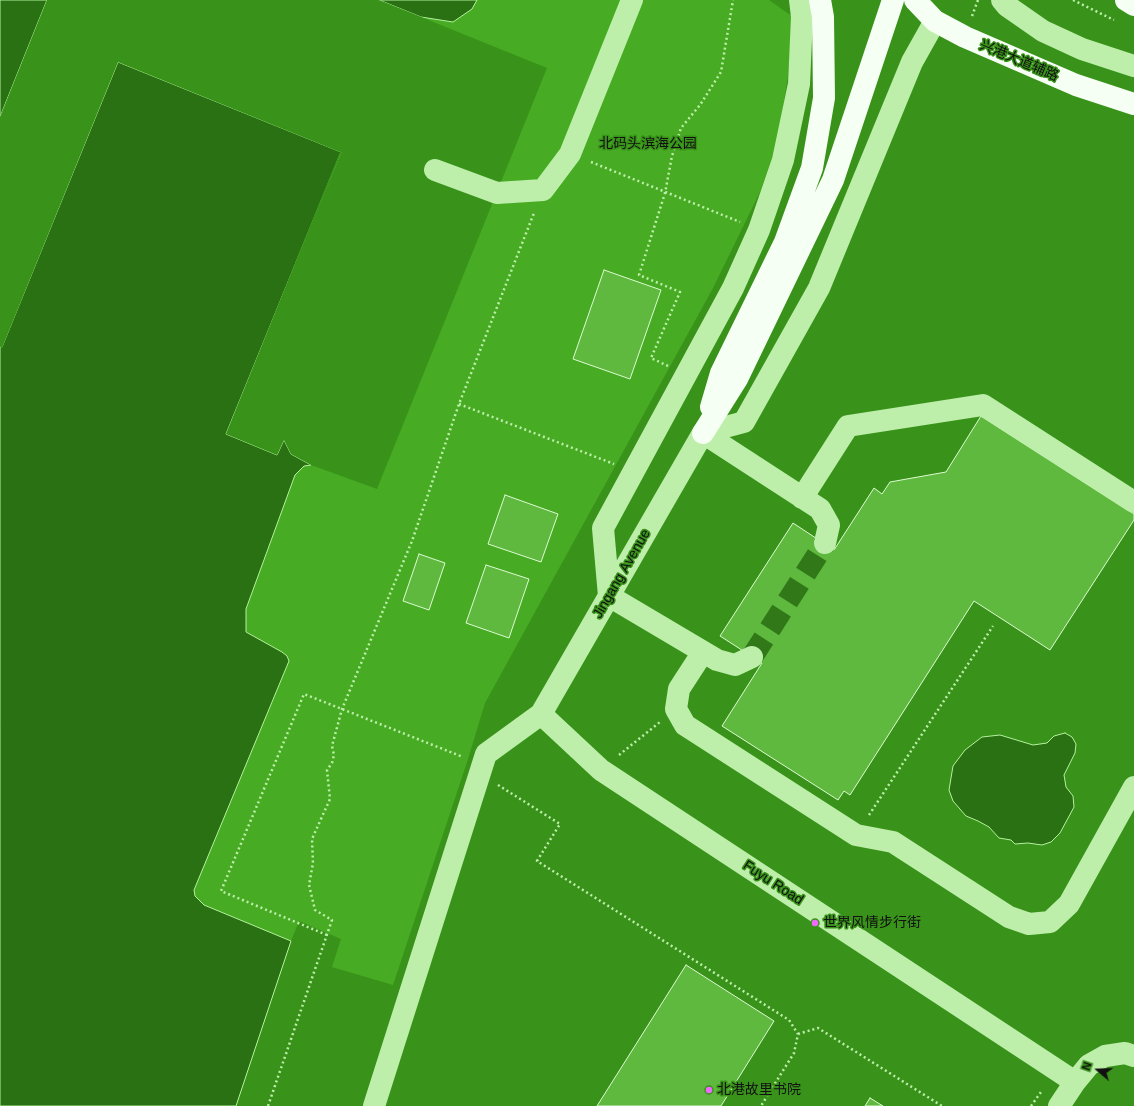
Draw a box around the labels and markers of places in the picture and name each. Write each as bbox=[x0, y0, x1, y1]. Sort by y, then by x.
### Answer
place label: 世界风情步行街 bbox=[823, 915, 921, 931]
marker: 世界风情步行街 bbox=[810, 918, 820, 928]
place label: 北港故里书院 bbox=[717, 1082, 801, 1098]
marker: 北港故里书院 bbox=[704, 1085, 714, 1095]

